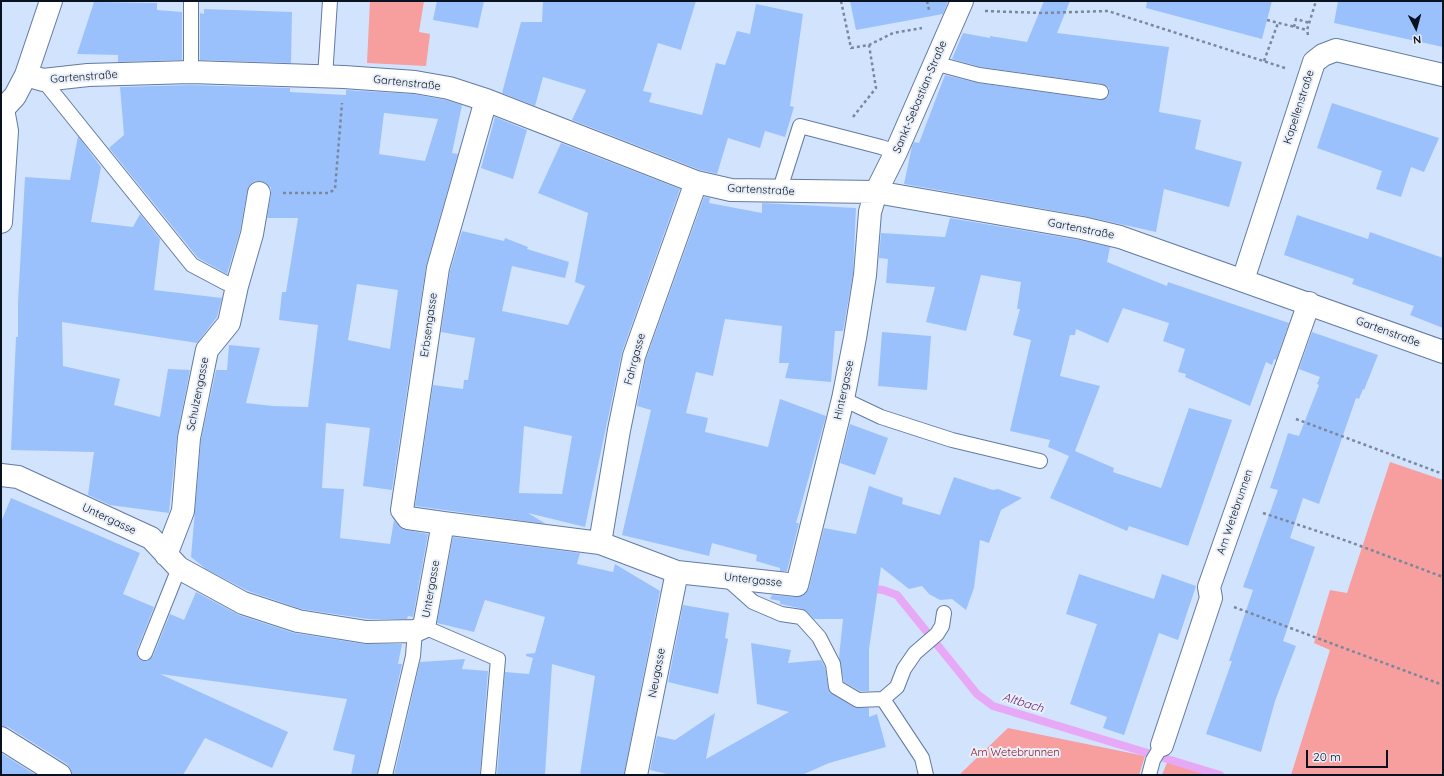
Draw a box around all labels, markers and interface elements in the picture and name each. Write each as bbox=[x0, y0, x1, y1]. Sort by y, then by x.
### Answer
north arrow bbox=[1396, 8, 1436, 48]
text: N bbox=[1412, 33, 1422, 47]
street label: Sankt-Sebastian-Straße bbox=[890, 39, 950, 155]
street label: Gartenstraße bbox=[50, 68, 118, 86]
street label: Kapellenstraße bbox=[1281, 68, 1317, 146]
street label: Gartenstraße bbox=[373, 73, 441, 93]
street label: Gartenstraße bbox=[727, 182, 795, 198]
street label: Gartenstraße bbox=[1047, 216, 1115, 242]
street label: Erbsengasse bbox=[418, 292, 440, 358]
street label: Gartenstraße bbox=[1354, 314, 1422, 350]
street label: Fahrgasse bbox=[622, 332, 648, 386]
street label: Schulzengasse bbox=[184, 356, 212, 432]
street label: Hintergasse bbox=[831, 359, 857, 421]
street label: Am Wetebrunnen bbox=[1214, 468, 1256, 556]
street label: Untergasse bbox=[80, 501, 138, 537]
street label: Untergasse bbox=[419, 559, 443, 619]
street label: Untergasse bbox=[723, 570, 783, 590]
street label: Neugasse bbox=[646, 647, 668, 699]
water label: Altbach bbox=[1001, 690, 1045, 716]
scale bar bbox=[1308, 742, 1390, 768]
park label: Am Wetebrunnen bbox=[970, 746, 1060, 760]
text: 20 m bbox=[1313, 749, 1341, 764]

